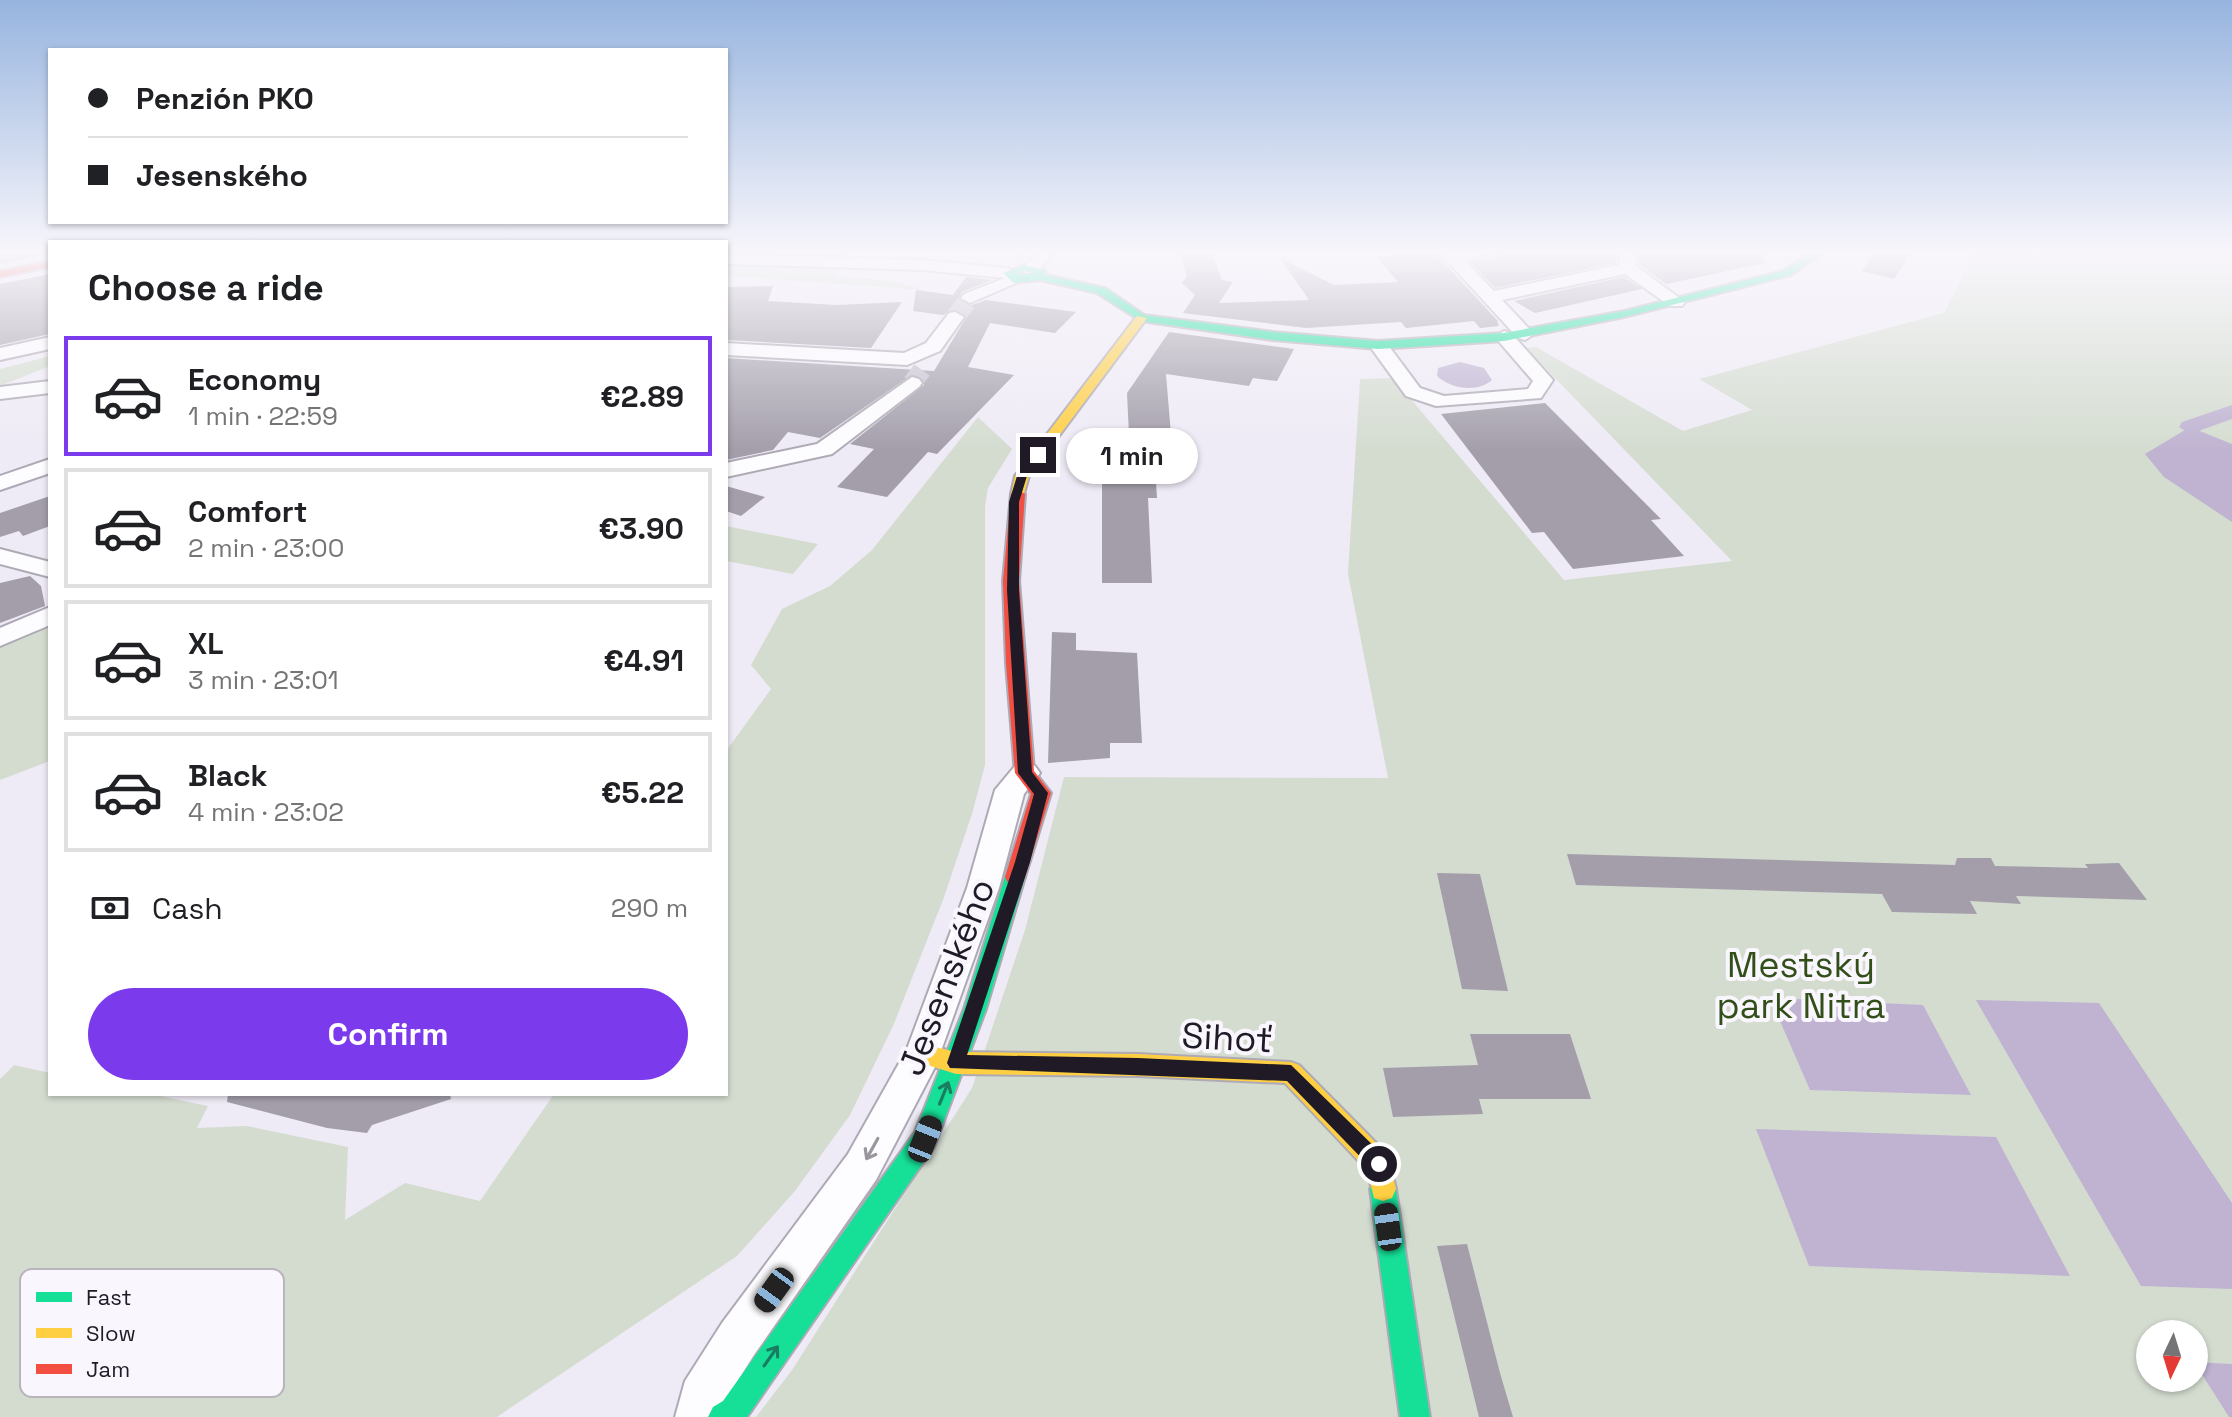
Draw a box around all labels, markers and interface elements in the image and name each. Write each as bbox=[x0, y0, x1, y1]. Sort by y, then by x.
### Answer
text: Penzión PKO bbox=[136, 79, 314, 118]
text: Jesenského bbox=[136, 156, 308, 195]
text: Choose a ride bbox=[88, 265, 324, 311]
icon: car bbox=[92, 360, 164, 432]
text: Economy bbox=[188, 360, 321, 399]
text: €2.89 bbox=[600, 377, 684, 416]
text: 1 min · 22:59 bbox=[188, 399, 338, 433]
callout: 1 min bbox=[1066, 427, 1198, 483]
route end bbox=[1020, 437, 1056, 473]
text: 1 min bbox=[1100, 439, 1164, 473]
icon: car bbox=[92, 492, 164, 564]
text: Comfort bbox=[188, 492, 307, 531]
text: €3.90 bbox=[599, 509, 684, 548]
text: 2 min · 23:00 bbox=[188, 531, 344, 565]
icon: car bbox=[92, 624, 164, 696]
text: XL bbox=[188, 624, 224, 663]
text: €4.91 bbox=[604, 641, 684, 680]
text: 3 min · 23:01 bbox=[188, 663, 339, 697]
icon: car bbox=[92, 756, 164, 828]
text: Black bbox=[188, 756, 267, 795]
text: €5.22 bbox=[601, 773, 684, 812]
text: 4 min · 23:02 bbox=[188, 795, 344, 829]
street label: Jesenského bbox=[888, 872, 1006, 1082]
icon: cash bbox=[88, 886, 132, 930]
text: Cash bbox=[152, 889, 223, 928]
text: 290 m bbox=[611, 891, 688, 925]
park label: Mestský park Nitra bbox=[1716, 942, 1886, 1029]
button: Confirm bbox=[88, 988, 688, 1080]
street label: Sihoť bbox=[1180, 1013, 1274, 1063]
one-way arrow bbox=[937, 1081, 952, 1106]
car bbox=[905, 1112, 945, 1166]
one-way arrow bbox=[864, 1136, 879, 1160]
route start bbox=[1361, 1146, 1397, 1182]
car bbox=[1373, 1202, 1403, 1252]
car bbox=[750, 1264, 798, 1316]
legend bbox=[20, 1269, 284, 1397]
text: Fast bbox=[86, 1283, 132, 1311]
text: Slow bbox=[86, 1319, 136, 1347]
north arrow bbox=[2136, 1320, 2208, 1392]
map controls bbox=[2136, 1320, 2208, 1392]
one-way arrow bbox=[763, 1346, 779, 1368]
text: Jam bbox=[86, 1355, 130, 1383]

